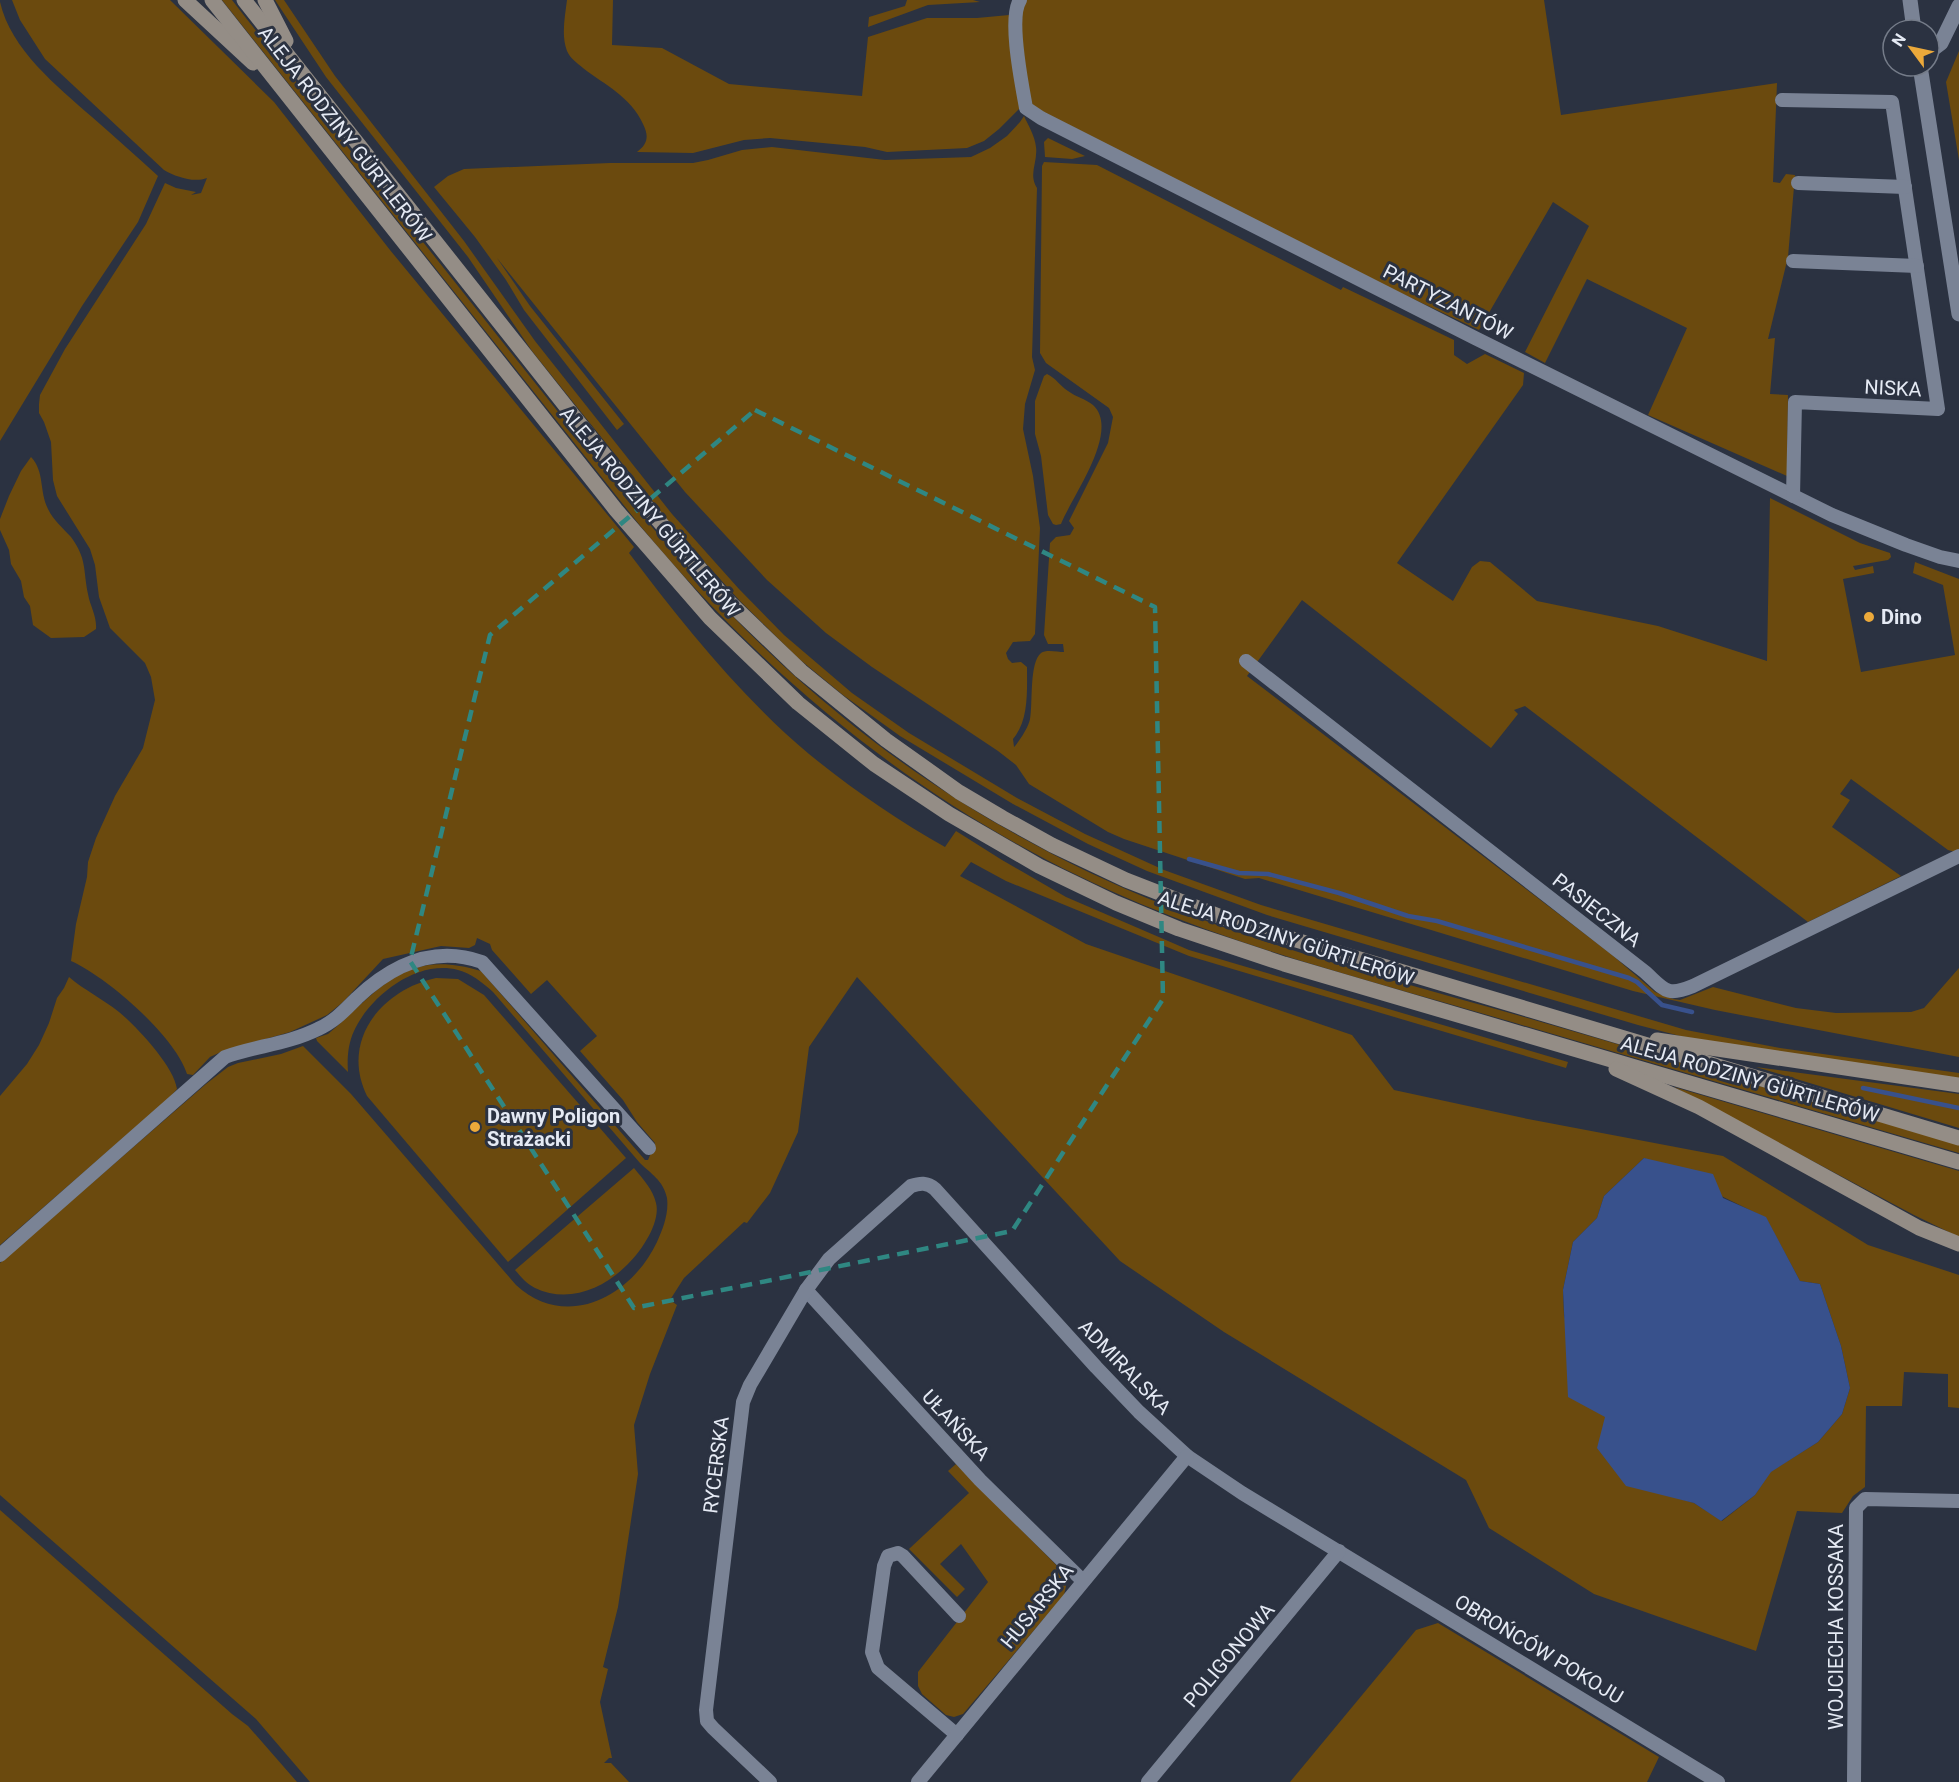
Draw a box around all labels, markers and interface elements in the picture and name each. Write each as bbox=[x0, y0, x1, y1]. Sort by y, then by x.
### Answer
north arrow bbox=[1881, 18, 1941, 78]
street label: ALEJA RODZINY GÜRTLERÓW bbox=[253, 21, 437, 247]
text: N bbox=[1888, 30, 1910, 50]
street label: PARTYZANTÓW bbox=[1379, 259, 1517, 345]
street label: NISKA bbox=[1864, 375, 1922, 401]
street label: ALEJA RODZINY GÜRTLERÓW bbox=[555, 402, 745, 622]
place label: Dino bbox=[1881, 605, 1922, 629]
marker: Dino bbox=[1862, 610, 1876, 624]
street label: PASIECZNA bbox=[1548, 868, 1646, 952]
street label: ALEJA RODZINY GÜRTLERÓW bbox=[1155, 885, 1417, 991]
street label: ALEJA RODZINY GÜRTLERÓW bbox=[1618, 1031, 1882, 1127]
place label: Dawny Poligon Strażacki bbox=[487, 1104, 620, 1151]
marker: Dawny Poligon Strażacki bbox=[468, 1120, 482, 1134]
street label: ADMIRALSKA bbox=[1074, 1315, 1176, 1419]
street label: UŁAŃSKA bbox=[917, 1384, 995, 1466]
street label: RYCERSKA bbox=[698, 1415, 734, 1515]
street label: WOJCIECHA KOSSAKA bbox=[1824, 1524, 1848, 1730]
street label: HUSARSKA bbox=[996, 1559, 1078, 1653]
street label: OBROŃCÓW POKOJU bbox=[1450, 1589, 1628, 1709]
street label: POLIGONOWA bbox=[1179, 1598, 1279, 1712]

